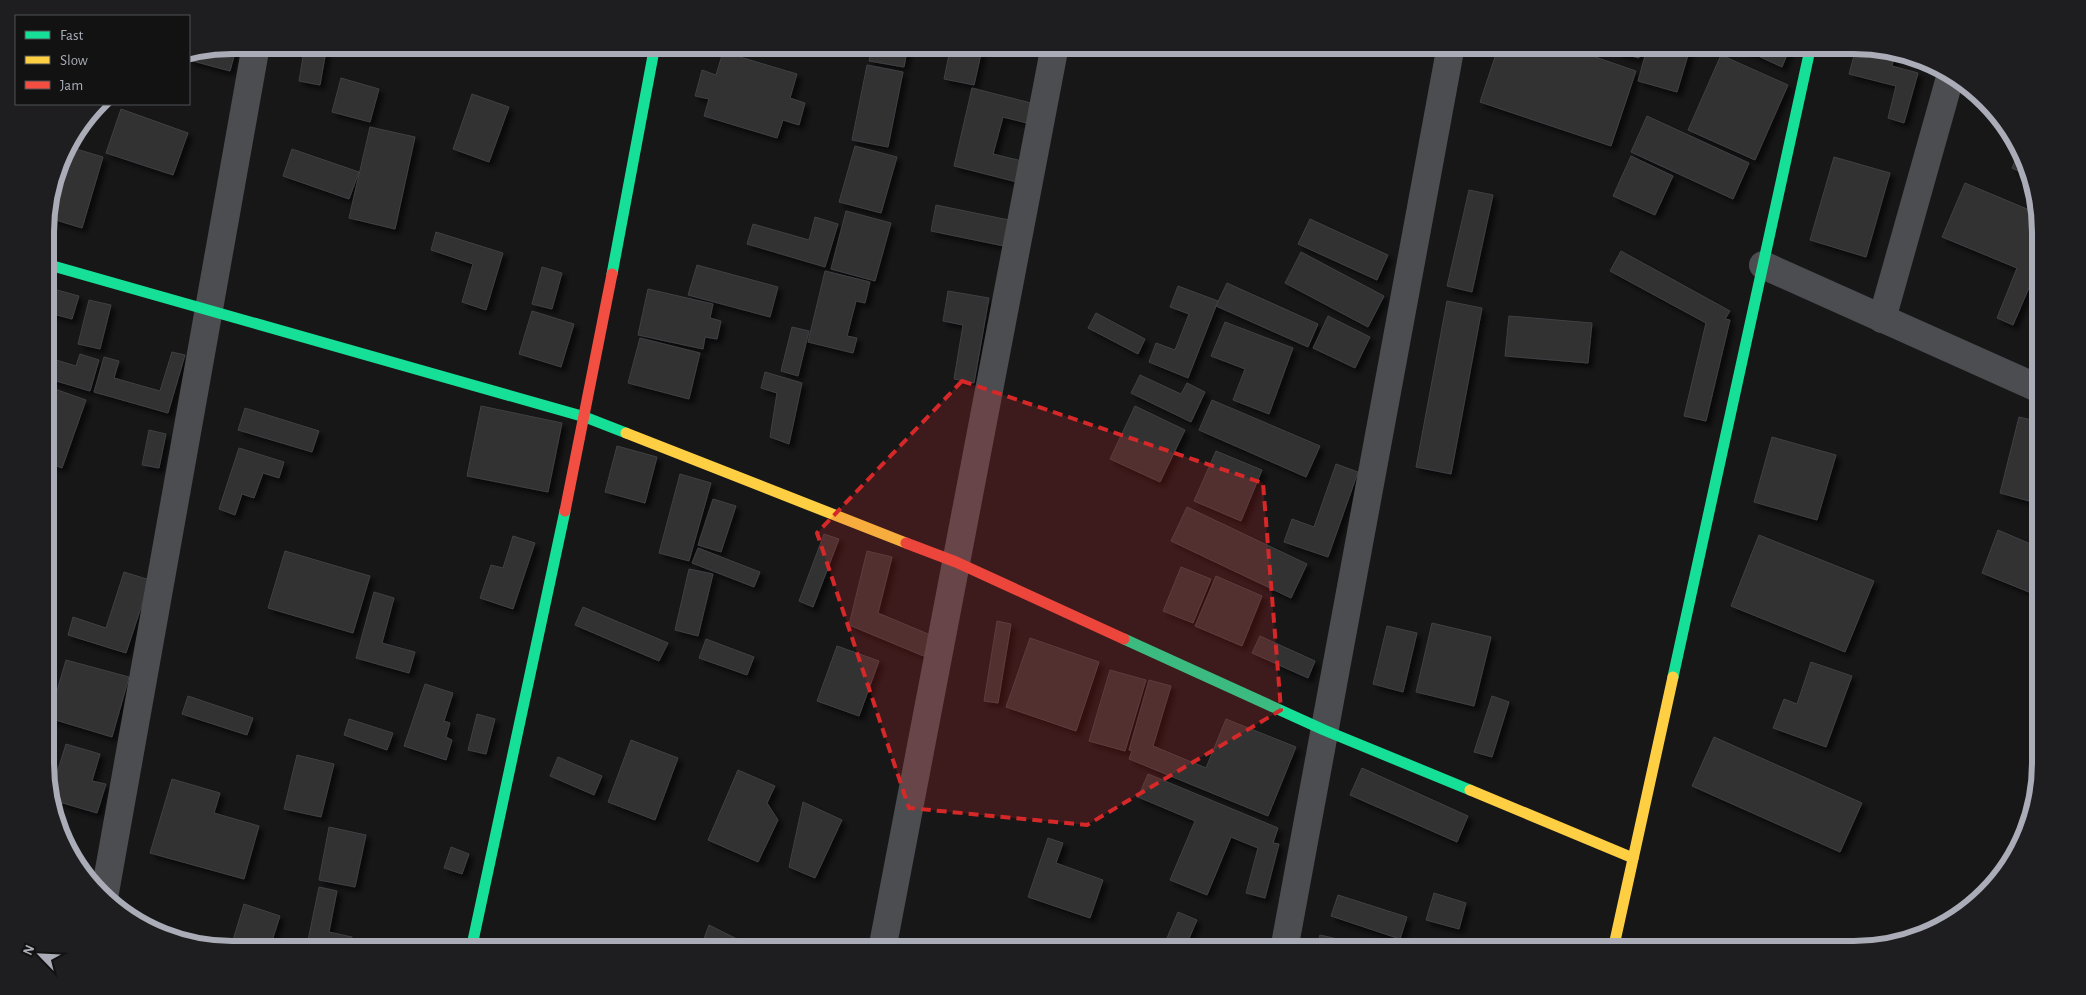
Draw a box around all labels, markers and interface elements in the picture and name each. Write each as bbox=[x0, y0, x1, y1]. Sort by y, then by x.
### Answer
legend bbox=[15, 15, 190, 105]
text: Fast bbox=[60, 28, 84, 43]
text: Slow bbox=[60, 53, 88, 68]
text: Jam bbox=[60, 78, 83, 93]
north arrow bbox=[15, 930, 65, 980]
text: N bbox=[21, 943, 37, 957]

